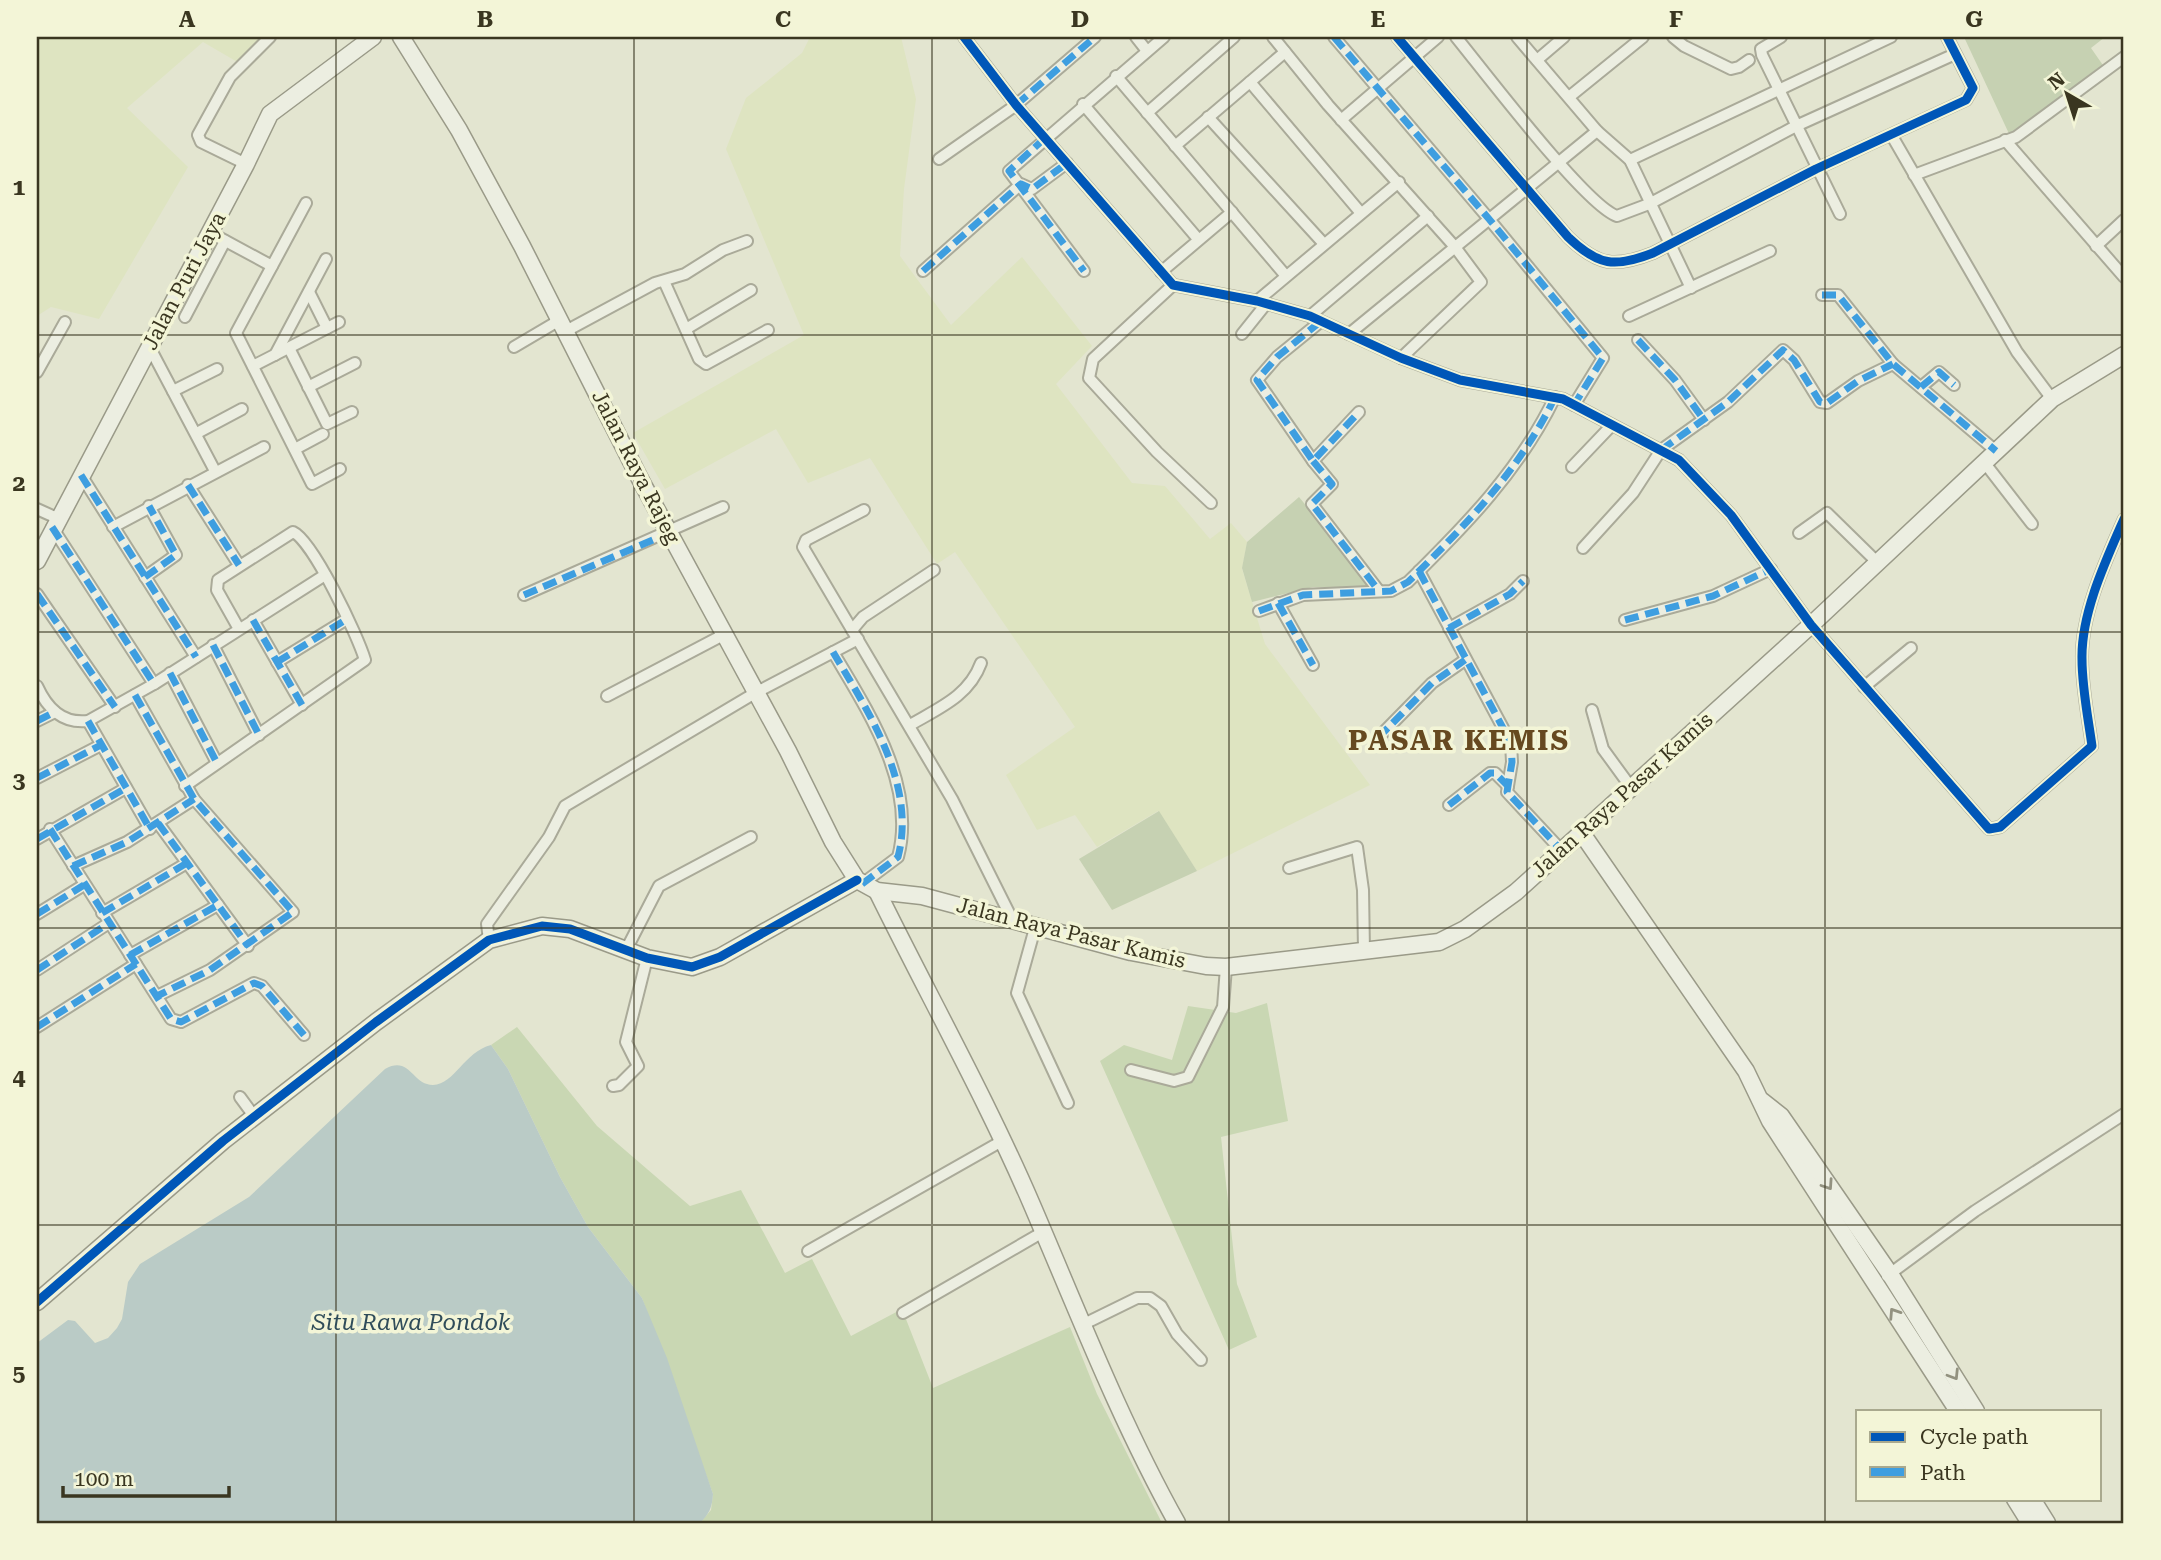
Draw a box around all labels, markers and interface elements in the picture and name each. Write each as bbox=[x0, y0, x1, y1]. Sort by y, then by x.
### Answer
text: A bbox=[179, 6, 196, 33]
text: B bbox=[477, 6, 493, 33]
text: C bbox=[775, 6, 791, 33]
text: D bbox=[1071, 6, 1089, 33]
text: E bbox=[1371, 6, 1385, 33]
text: F bbox=[1669, 6, 1683, 33]
text: G bbox=[1965, 6, 1983, 33]
north arrow bbox=[2032, 60, 2102, 130]
text: N bbox=[2044, 67, 2070, 95]
text: 1 bbox=[13, 174, 26, 201]
street label: Jalan Puri Jaya bbox=[138, 207, 231, 354]
street label: Jalan Raya Rajeg bbox=[587, 386, 685, 548]
text: 2 bbox=[13, 470, 25, 497]
street label: Jalan Raya Pasar Kamis bbox=[1527, 707, 1717, 883]
district label: PASAR KEMIS bbox=[1348, 724, 1570, 757]
text: 3 bbox=[13, 767, 26, 794]
street label: Jalan Raya Pasar Kamis bbox=[954, 893, 1188, 973]
text: 4 bbox=[13, 1064, 26, 1091]
one-way arrow bbox=[1820, 1178, 1833, 1191]
one-way arrow bbox=[1890, 1307, 1903, 1320]
water label: Situ Rawa Pondok bbox=[311, 1309, 511, 1336]
text: 5 bbox=[13, 1360, 26, 1387]
one-way arrow bbox=[1945, 1367, 1958, 1380]
legend bbox=[1856, 1410, 2102, 1500]
text: Cycle path bbox=[1920, 1425, 2029, 1449]
scale bar bbox=[63, 1455, 229, 1499]
text: Path bbox=[1920, 1461, 1966, 1485]
text: 100 m bbox=[74, 1467, 134, 1491]

